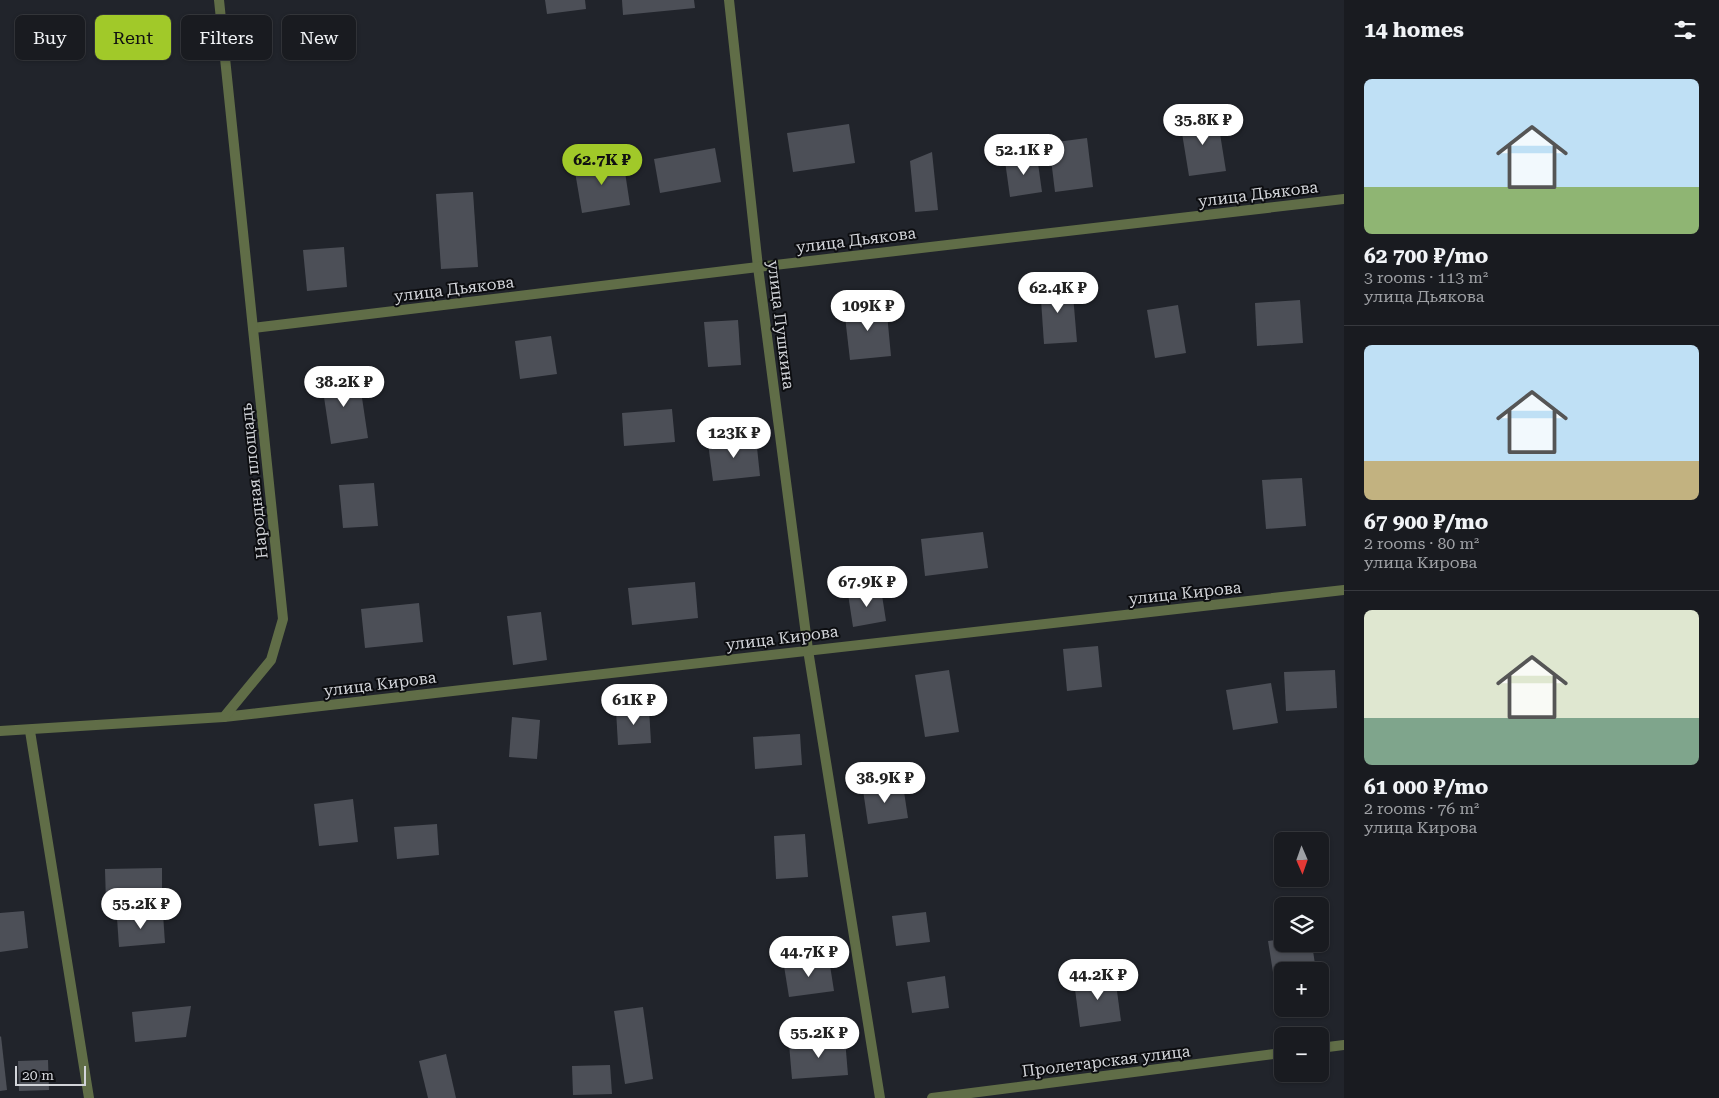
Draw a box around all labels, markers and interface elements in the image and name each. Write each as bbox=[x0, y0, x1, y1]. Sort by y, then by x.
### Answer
chip: Buy bbox=[15, 15, 85, 60]
chip: Rent bbox=[95, 15, 171, 60]
chip: Filters bbox=[181, 15, 272, 60]
chip: New bbox=[282, 15, 356, 60]
icon: filters bbox=[1671, 16, 1699, 44]
text: 14 homes bbox=[1364, 18, 1464, 42]
pin: 35.8K ₽ bbox=[1157, 104, 1249, 146]
text: 35.8K ₽ bbox=[1174, 110, 1232, 129]
icon: home bbox=[1487, 112, 1577, 202]
pin: 52.1K ₽ bbox=[978, 134, 1070, 176]
text: 52.1K ₽ bbox=[995, 140, 1053, 159]
pin: 62.7K ₽ bbox=[556, 144, 648, 186]
text: 62.7K ₽ bbox=[573, 150, 631, 169]
street label: улица Дьякова bbox=[1197, 177, 1319, 211]
street label: улица Дьякова bbox=[795, 223, 917, 257]
text: 62 700 ₽/mo bbox=[1364, 244, 1488, 268]
street label: улица Пушкина bbox=[764, 259, 798, 391]
text: 3 rooms · 113 m² bbox=[1364, 268, 1488, 287]
street label: улица Дьякова bbox=[393, 272, 515, 306]
pin: 62.4K ₽ bbox=[1012, 272, 1104, 314]
text: 62.4K ₽ bbox=[1029, 278, 1087, 297]
text: улица Дьякова bbox=[1364, 287, 1485, 306]
pin: 109K ₽ bbox=[827, 290, 909, 332]
text: 109K ₽ bbox=[842, 296, 894, 315]
pin: 38.2K ₽ bbox=[298, 366, 390, 408]
text: 38.2K ₽ bbox=[315, 372, 373, 391]
icon: home bbox=[1487, 377, 1577, 467]
street label: Народная площадь bbox=[236, 402, 272, 560]
pin: 123K ₽ bbox=[693, 416, 775, 459]
text: 123K ₽ bbox=[708, 423, 760, 442]
text: 67 900 ₽/mo bbox=[1364, 510, 1488, 534]
text: 2 rooms · 80 m² bbox=[1364, 534, 1479, 553]
text: улица Кирова bbox=[1364, 553, 1477, 572]
pin: 67.9K ₽ bbox=[821, 566, 913, 608]
text: 67.9K ₽ bbox=[838, 572, 896, 591]
street label: улица Кирова bbox=[1128, 578, 1243, 608]
street label: улица Кирова bbox=[725, 622, 840, 654]
icon: home bbox=[1487, 642, 1577, 732]
street label: улица Кирова bbox=[323, 668, 438, 700]
pin: 61K ₽ bbox=[599, 684, 669, 726]
text: 61K ₽ bbox=[612, 690, 656, 709]
pin: 38.9K ₽ bbox=[839, 762, 931, 804]
text: 38.9K ₽ bbox=[856, 768, 914, 787]
text: 61 000 ₽/mo bbox=[1364, 775, 1488, 799]
text: 2 rooms · 76 m² bbox=[1364, 799, 1479, 818]
text: улица Кирова bbox=[1364, 818, 1477, 837]
north arrow bbox=[1274, 832, 1329, 888]
map controls bbox=[1274, 832, 1329, 1082]
pin: 55.2K ₽ bbox=[95, 888, 187, 930]
text: 55.2K ₽ bbox=[112, 894, 170, 913]
button: layers bbox=[1274, 897, 1329, 952]
pin: 44.7K ₽ bbox=[763, 936, 855, 978]
text: 44.7K ₽ bbox=[780, 942, 838, 961]
pin: 44.2K ₽ bbox=[1052, 958, 1144, 1001]
button: + bbox=[1274, 962, 1329, 1017]
text: 44.2K ₽ bbox=[1069, 965, 1127, 984]
pin: 55.2K ₽ bbox=[773, 1016, 865, 1059]
text: 55.2K ₽ bbox=[790, 1023, 848, 1042]
button: − bbox=[1274, 1027, 1329, 1082]
street label: Пролетарская улица bbox=[1021, 1041, 1192, 1081]
scale bar bbox=[15, 1063, 86, 1086]
text: 20 m bbox=[22, 1067, 54, 1083]

